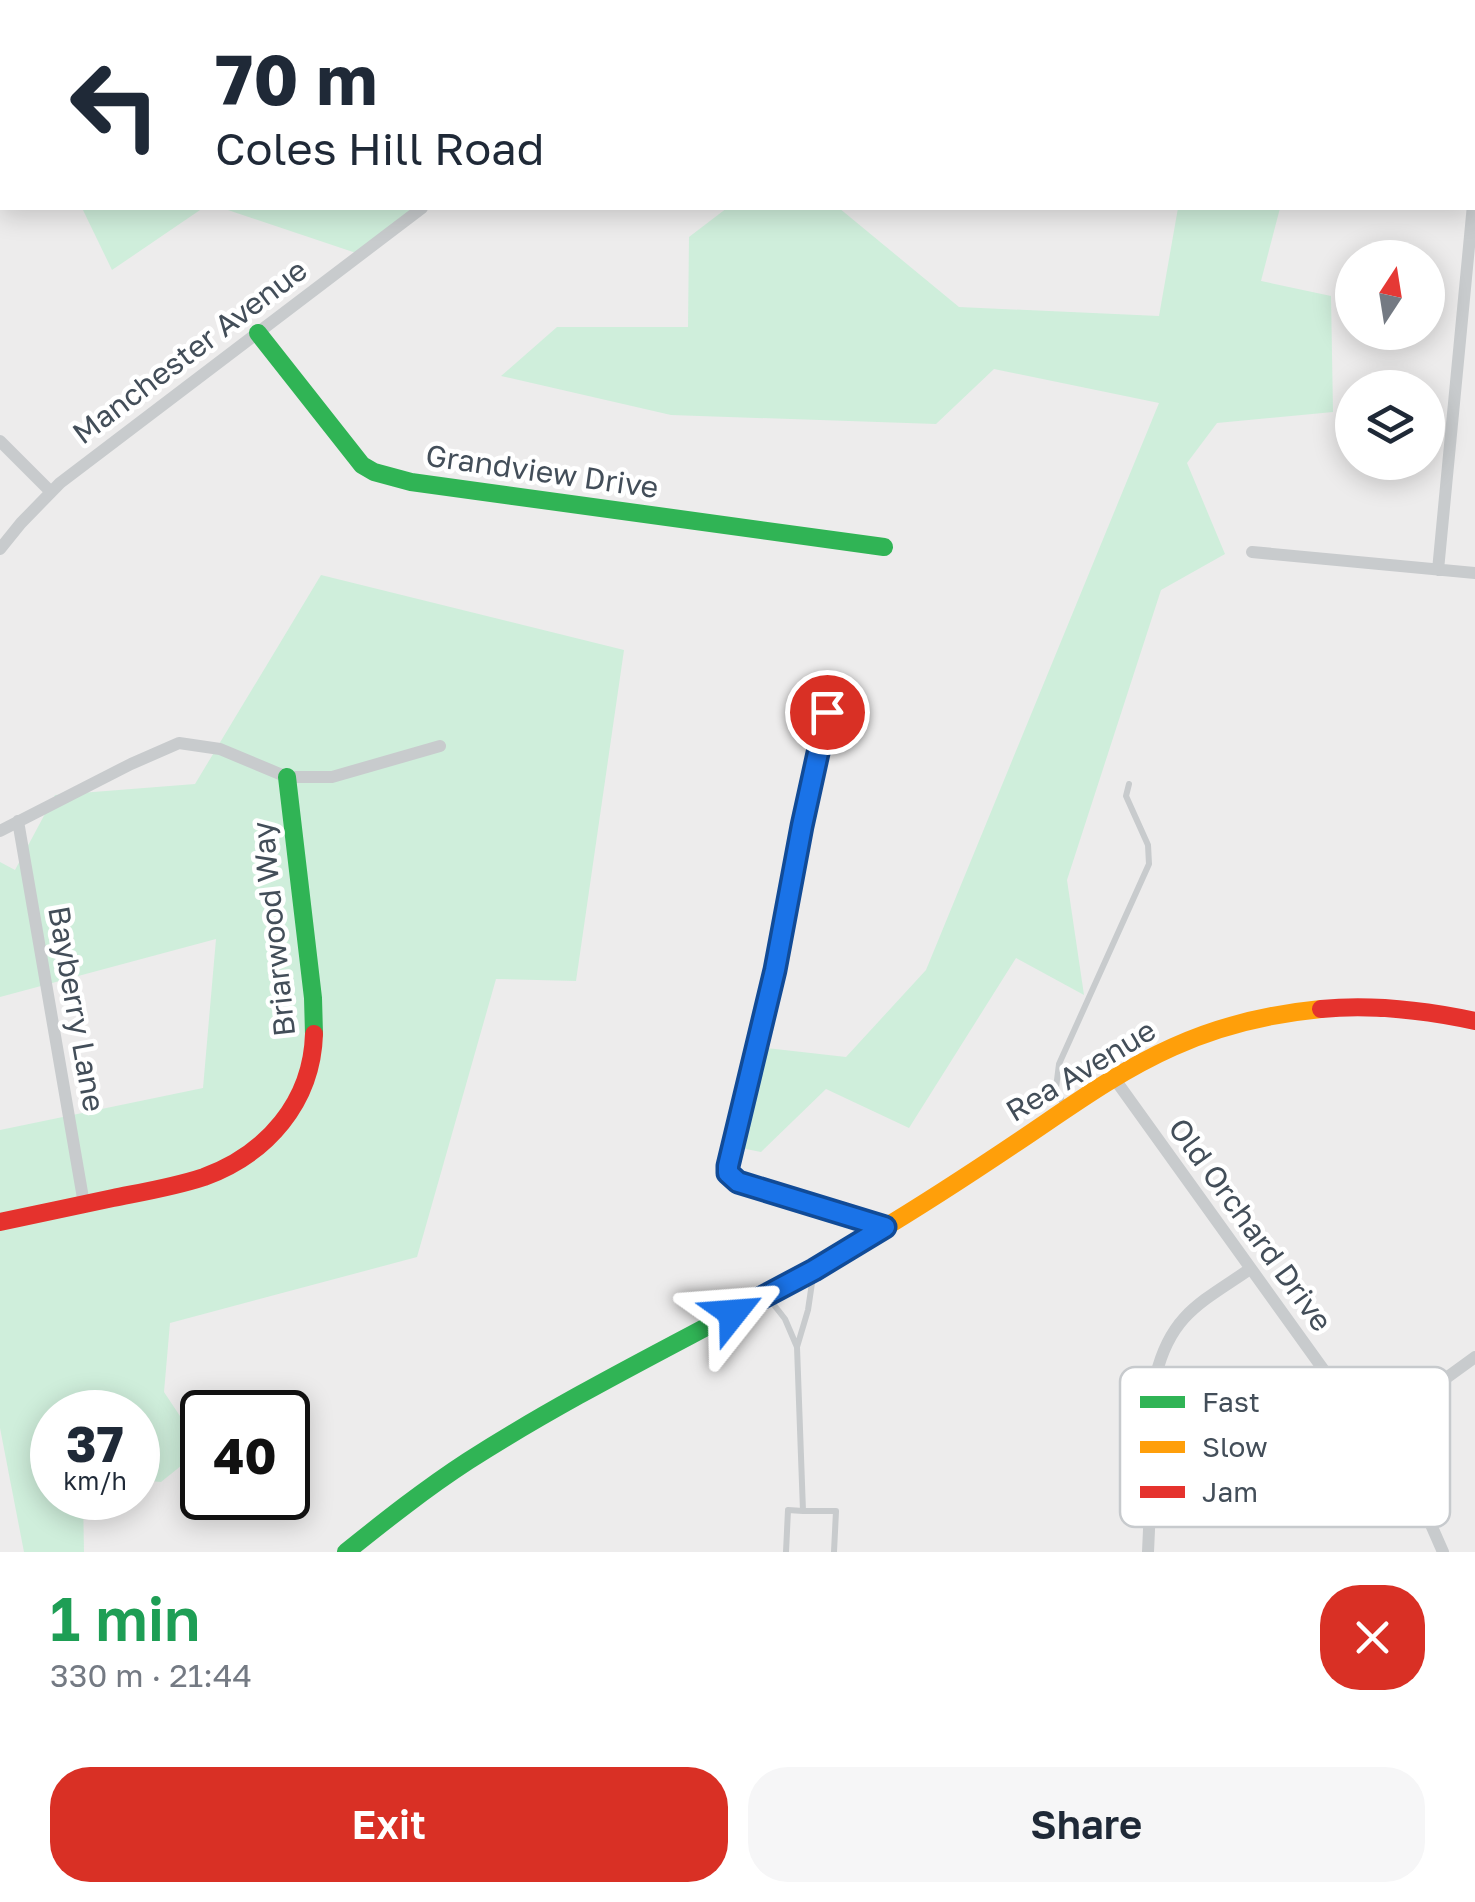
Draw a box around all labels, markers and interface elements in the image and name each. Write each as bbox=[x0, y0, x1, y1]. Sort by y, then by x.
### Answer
text: 70 m bbox=[215, 36, 377, 120]
icon: left bbox=[50, 40, 180, 170]
text: Coles Hill Road bbox=[215, 121, 544, 175]
north arrow bbox=[1335, 240, 1445, 350]
map controls bbox=[1335, 240, 1445, 480]
street label: Manchester Avenue bbox=[65, 251, 314, 451]
button: layers bbox=[1335, 370, 1445, 480]
street label: Grandview Drive bbox=[424, 437, 661, 505]
pin bbox=[785, 670, 870, 755]
icon: arrive bbox=[800, 685, 855, 740]
street label: Briarwood Way bbox=[244, 820, 302, 1038]
street label: Bayberry Lane bbox=[41, 903, 113, 1114]
street label: Rea Avenue bbox=[999, 1011, 1162, 1129]
street label: Old Orchard Drive bbox=[1161, 1111, 1340, 1338]
position arrow bbox=[681, 1261, 785, 1365]
legend bbox=[1120, 1367, 1450, 1527]
text: Fast bbox=[1202, 1385, 1260, 1418]
speed limit sign: 40 bbox=[180, 1390, 310, 1520]
text: 37 bbox=[66, 1413, 124, 1473]
text: Slow bbox=[1202, 1430, 1268, 1463]
text: km/h bbox=[63, 1465, 127, 1496]
text: Jam bbox=[1202, 1475, 1258, 1508]
text: 1 min bbox=[50, 1582, 200, 1654]
button: close bbox=[1320, 1585, 1425, 1690]
text: 330 m · 21:44 bbox=[50, 1656, 252, 1694]
button: Exit bbox=[50, 1767, 728, 1882]
button: Share bbox=[748, 1767, 1425, 1882]

